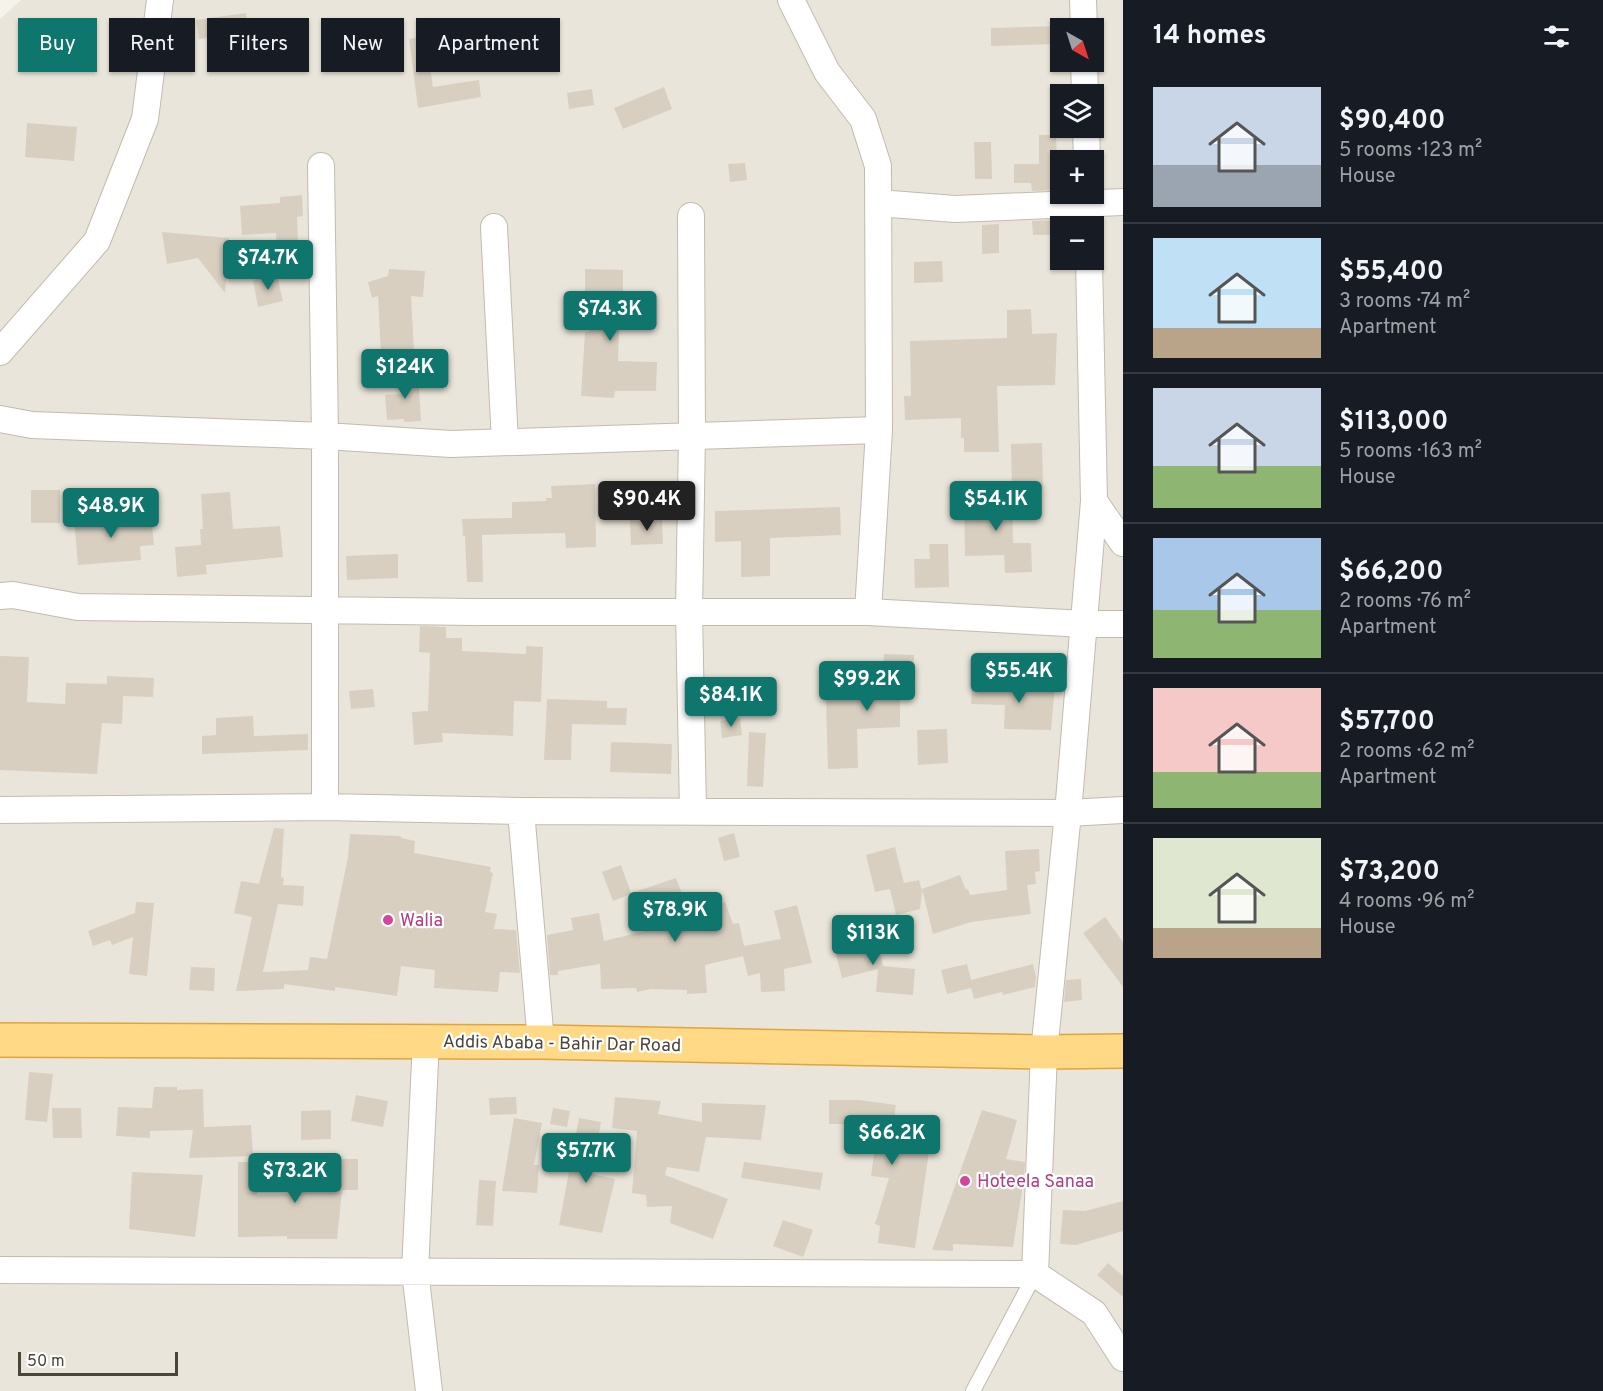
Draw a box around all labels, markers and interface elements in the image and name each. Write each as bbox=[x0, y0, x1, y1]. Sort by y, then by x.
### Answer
chip: Buy bbox=[18, 18, 97, 72]
chip: Rent bbox=[109, 18, 195, 72]
chip: Filters bbox=[207, 18, 309, 72]
chip: New bbox=[321, 18, 404, 72]
chip: Apartment bbox=[416, 18, 560, 72]
north arrow bbox=[1050, 18, 1104, 72]
map controls bbox=[1050, 18, 1104, 270]
text: 14 homes bbox=[1153, 20, 1267, 53]
icon: filters bbox=[1540, 20, 1573, 53]
button: layers bbox=[1050, 84, 1104, 138]
text: $90,400 bbox=[1339, 105, 1445, 138]
icon: home bbox=[1201, 111, 1273, 183]
text: 5 rooms · 123 m² bbox=[1339, 138, 1482, 164]
button: + bbox=[1050, 150, 1104, 204]
text: House bbox=[1339, 164, 1395, 190]
button: − bbox=[1050, 216, 1104, 270]
pin: $74.7K bbox=[219, 240, 317, 291]
text: $74.7K bbox=[237, 246, 299, 272]
text: $55,400 bbox=[1339, 256, 1444, 289]
icon: home bbox=[1201, 262, 1273, 334]
text: 3 rooms · 74 m² bbox=[1339, 289, 1470, 315]
pin: $74.3K bbox=[561, 291, 659, 342]
text: $74.3K bbox=[578, 297, 642, 323]
text: Apartment bbox=[1339, 315, 1437, 341]
pin: $124K bbox=[363, 349, 447, 400]
text: $124K bbox=[375, 355, 435, 381]
text: $113,000 bbox=[1339, 406, 1448, 439]
icon: home bbox=[1201, 412, 1273, 484]
text: 5 rooms · 163 m² bbox=[1339, 439, 1482, 465]
text: House bbox=[1339, 465, 1395, 491]
pin: $90.4K bbox=[598, 481, 696, 532]
pin: $54.1K bbox=[947, 481, 1045, 532]
text: $90.4K bbox=[612, 487, 682, 513]
text: $54.1K bbox=[964, 487, 1028, 513]
pin: $48.9K bbox=[62, 488, 160, 539]
text: $48.9K bbox=[77, 494, 145, 520]
text: $66,200 bbox=[1339, 556, 1443, 589]
icon: home bbox=[1201, 562, 1273, 634]
text: 2 rooms · 76 m² bbox=[1339, 589, 1471, 615]
text: Apartment bbox=[1339, 615, 1437, 641]
pin: $55.4K bbox=[970, 653, 1068, 704]
text: $55.4K bbox=[985, 659, 1053, 685]
pin: $99.2K bbox=[818, 661, 916, 712]
text: $99.2K bbox=[833, 667, 901, 693]
pin: $84.1K bbox=[682, 677, 780, 728]
text: $84.1K bbox=[699, 683, 763, 709]
text: $57,700 bbox=[1339, 706, 1435, 739]
icon: home bbox=[1201, 712, 1273, 784]
text: 2 rooms · 62 m² bbox=[1339, 739, 1475, 765]
text: Apartment bbox=[1339, 765, 1437, 791]
text: $73,200 bbox=[1339, 856, 1440, 889]
icon: home bbox=[1201, 862, 1273, 934]
text: 4 rooms · 96 m² bbox=[1339, 889, 1474, 915]
pin: $78.9K bbox=[626, 892, 724, 943]
text: $78.9K bbox=[642, 898, 708, 924]
place label: Walia bbox=[400, 910, 443, 933]
marker: Walia bbox=[381, 913, 395, 927]
pin: $113K bbox=[831, 915, 915, 966]
text: House bbox=[1339, 915, 1395, 941]
text: $113K bbox=[846, 921, 900, 947]
street label: Addis Ababa - Bahir Dar Road bbox=[443, 1031, 681, 1058]
pin: $66.2K bbox=[843, 1115, 941, 1166]
text: $66.2K bbox=[858, 1121, 926, 1147]
pin: $57.7K bbox=[537, 1133, 635, 1184]
text: $57.7K bbox=[556, 1139, 616, 1165]
pin: $73.2K bbox=[246, 1153, 344, 1204]
text: $73.2K bbox=[262, 1159, 328, 1185]
place label: Hoteela Sanaa bbox=[977, 1171, 1094, 1194]
marker: Hoteela Sanaa bbox=[958, 1174, 972, 1188]
scale bar bbox=[18, 1349, 178, 1376]
text: 50 m bbox=[27, 1352, 65, 1372]

